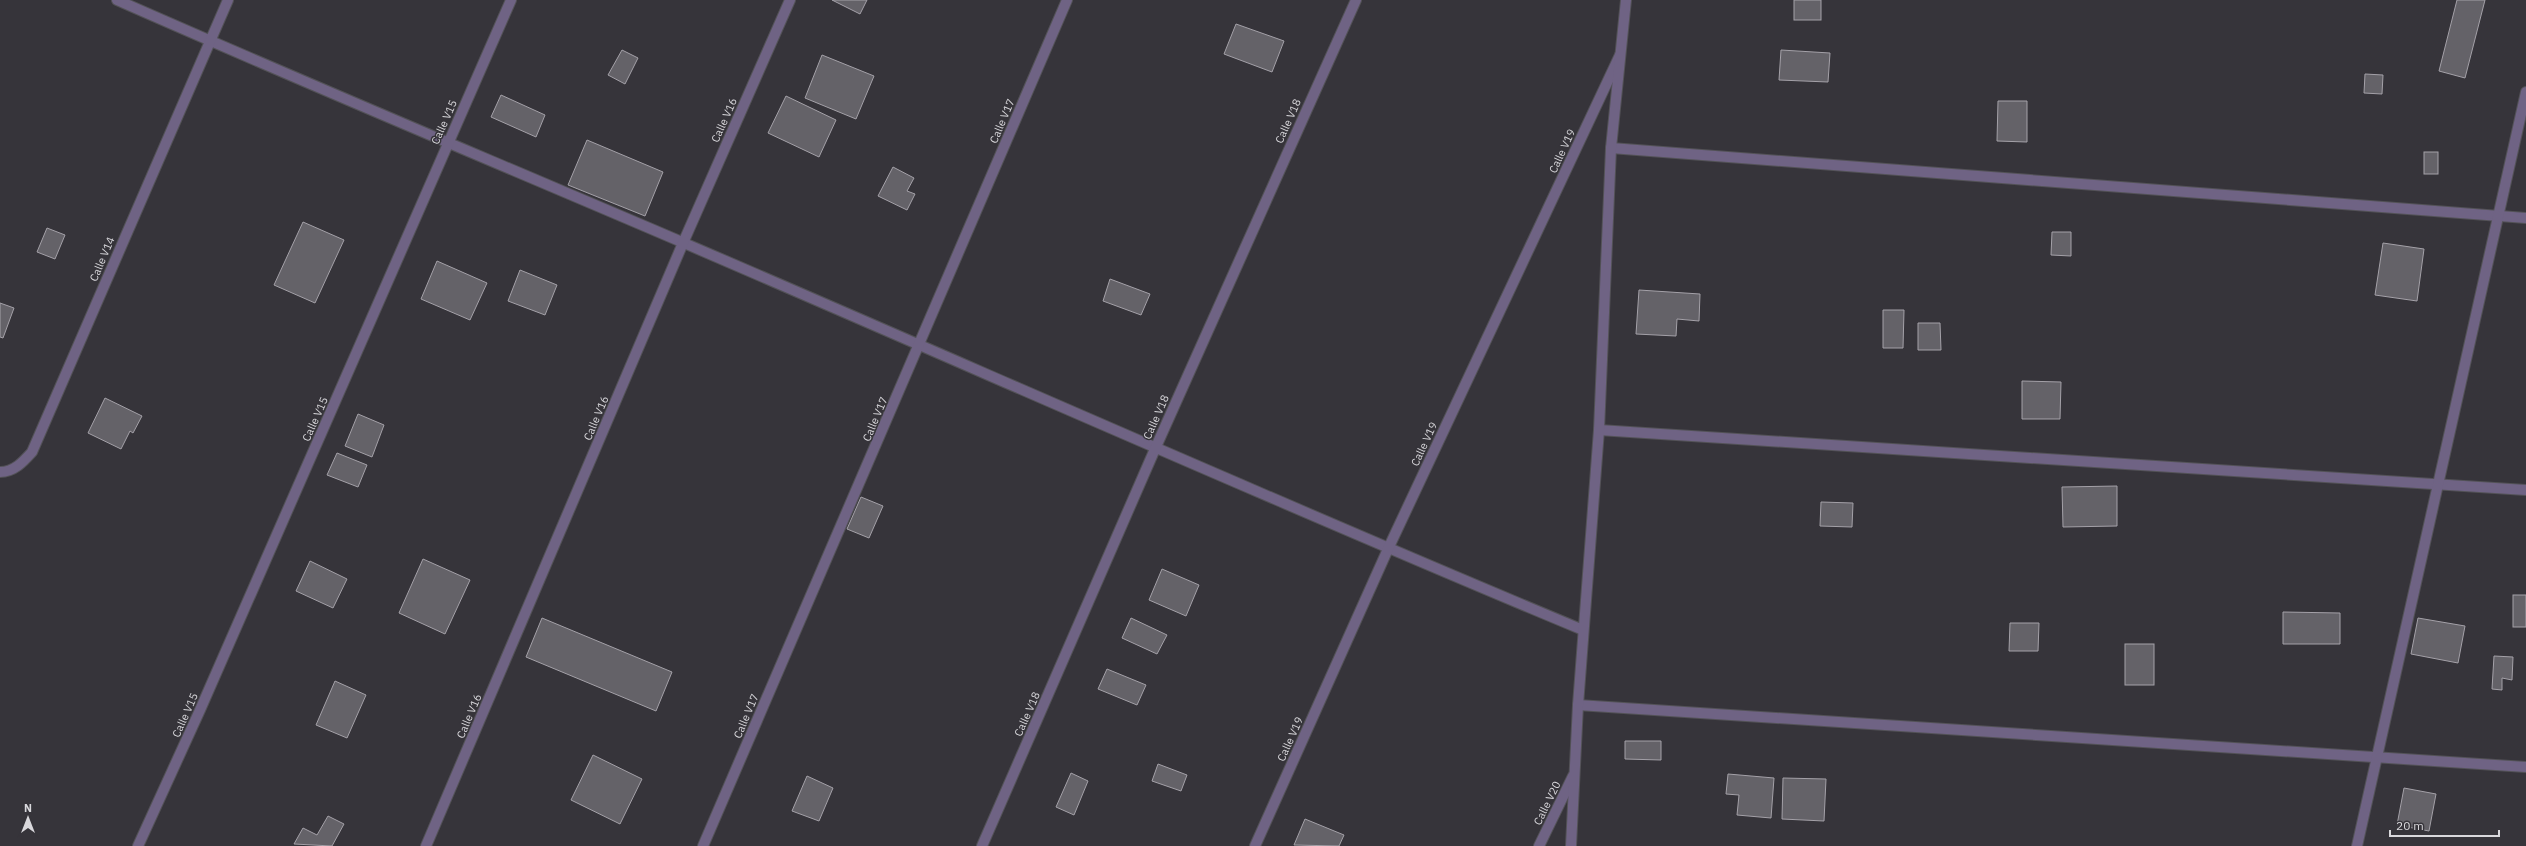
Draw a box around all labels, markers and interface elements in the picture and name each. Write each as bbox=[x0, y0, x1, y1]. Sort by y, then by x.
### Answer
street label: Calle V16 bbox=[708, 96, 740, 144]
street label: Calle V17 bbox=[986, 97, 1018, 145]
street label: Calle V18 bbox=[1272, 97, 1304, 145]
street label: Calle V15 bbox=[428, 98, 460, 146]
street label: Calle V19 bbox=[1546, 127, 1578, 175]
street label: Calle V14 bbox=[86, 234, 118, 283]
street label: Calle V18 bbox=[1140, 393, 1172, 441]
street label: Calle V16 bbox=[580, 394, 612, 442]
street label: Calle V15 bbox=[299, 395, 331, 443]
street label: Calle V17 bbox=[859, 395, 891, 443]
street label: Calle V19 bbox=[1408, 420, 1440, 468]
street label: Calle V18 bbox=[1011, 690, 1043, 738]
street label: Calle V15 bbox=[169, 691, 201, 739]
street label: Calle V16 bbox=[453, 692, 485, 740]
street label: Calle V17 bbox=[730, 692, 762, 740]
street label: Calle V19 bbox=[1274, 715, 1306, 763]
street label: Calle V20 bbox=[1530, 779, 1564, 827]
north arrow bbox=[8, 798, 48, 838]
text: N bbox=[24, 801, 32, 815]
scale bar bbox=[2390, 812, 2499, 838]
text: 20 m bbox=[2396, 818, 2424, 833]

